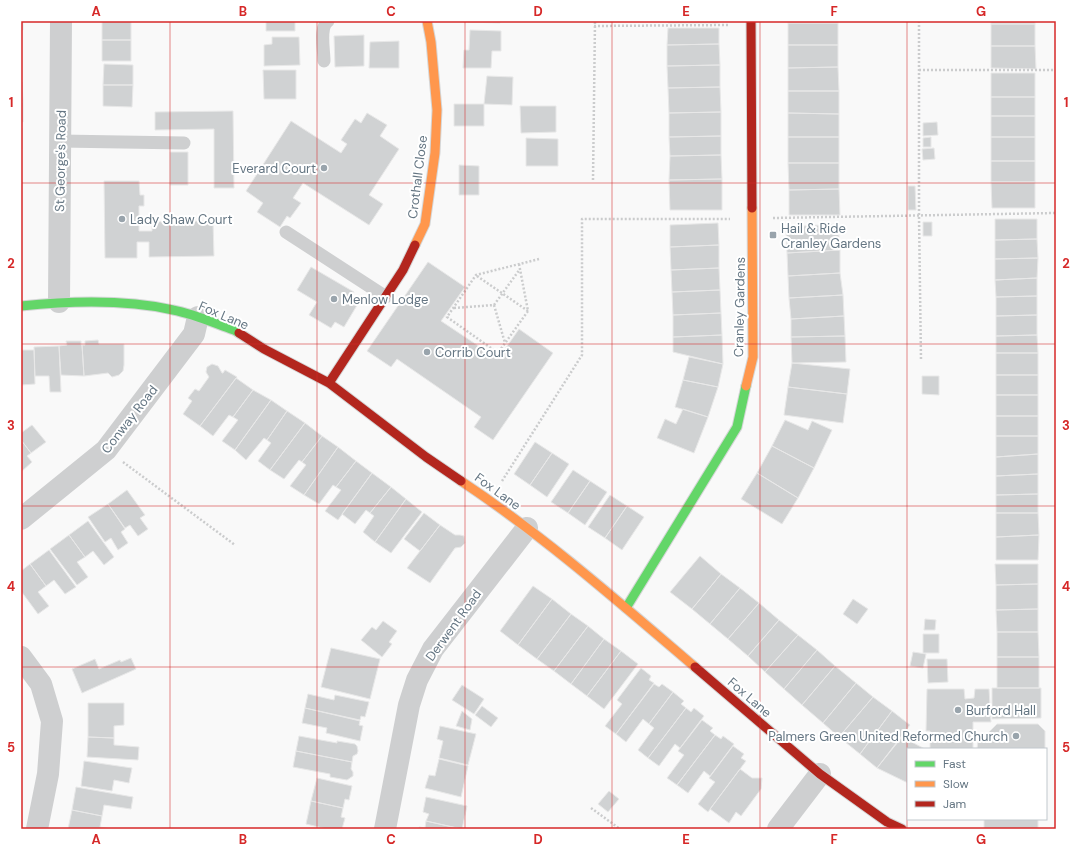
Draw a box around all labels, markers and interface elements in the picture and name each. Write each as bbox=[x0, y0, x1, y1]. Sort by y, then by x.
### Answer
text: A bbox=[91, 3, 101, 20]
text: B bbox=[239, 3, 247, 20]
text: C bbox=[386, 3, 396, 20]
text: D bbox=[533, 3, 543, 20]
text: E bbox=[682, 3, 690, 20]
text: F bbox=[830, 3, 838, 20]
text: G bbox=[976, 3, 986, 20]
text: 1 bbox=[9, 94, 13, 111]
text: 1 bbox=[1064, 94, 1068, 111]
street label: St George's Road bbox=[51, 110, 70, 212]
street label: Crothall Close bbox=[404, 134, 431, 220]
place label: Everard Court bbox=[232, 160, 316, 177]
marker: Everard Court bbox=[319, 163, 329, 173]
place label: Lady Shaw Court bbox=[130, 211, 232, 228]
marker: Lady Shaw Court bbox=[117, 214, 127, 224]
place label: Hail & Ride Cranley Gardens bbox=[781, 220, 881, 252]
marker: Hail & Ride Cranley Gardens bbox=[768, 230, 778, 240]
text: 2 bbox=[7, 255, 15, 272]
text: 2 bbox=[1062, 255, 1070, 272]
street label: Cranley Gardens bbox=[730, 257, 749, 357]
place label: Menlow Lodge bbox=[342, 291, 428, 308]
marker: Menlow Lodge bbox=[329, 294, 339, 304]
street label: Fox Lane bbox=[196, 297, 251, 334]
place label: Corrib Court bbox=[435, 344, 511, 361]
marker: Corrib Court bbox=[422, 347, 432, 357]
street label: Conway Road bbox=[97, 382, 161, 457]
text: 3 bbox=[7, 417, 15, 434]
text: 3 bbox=[1062, 417, 1070, 434]
street label: Fox Lane bbox=[471, 469, 524, 514]
text: 4 bbox=[7, 578, 15, 595]
text: 4 bbox=[1062, 578, 1070, 595]
street label: Derwent Road bbox=[422, 586, 485, 664]
street label: Fox Lane bbox=[724, 674, 775, 721]
place label: Burford Hall bbox=[966, 702, 1036, 719]
marker: Burford Hall bbox=[953, 705, 963, 715]
place label: Palmers Green United Reformed Church bbox=[768, 728, 1008, 745]
marker: Palmers Green United Reformed Church bbox=[1011, 731, 1021, 741]
text: 5 bbox=[7, 739, 15, 756]
text: 5 bbox=[1062, 739, 1070, 756]
legend bbox=[907, 748, 1047, 820]
text: Fast bbox=[943, 756, 966, 772]
text: Slow bbox=[943, 776, 969, 792]
text: Jam bbox=[943, 796, 966, 812]
text: A bbox=[91, 831, 101, 848]
text: B bbox=[239, 831, 247, 848]
text: C bbox=[386, 831, 396, 848]
text: D bbox=[533, 831, 543, 848]
text: E bbox=[682, 831, 690, 848]
text: F bbox=[830, 831, 838, 848]
text: G bbox=[976, 831, 986, 848]

